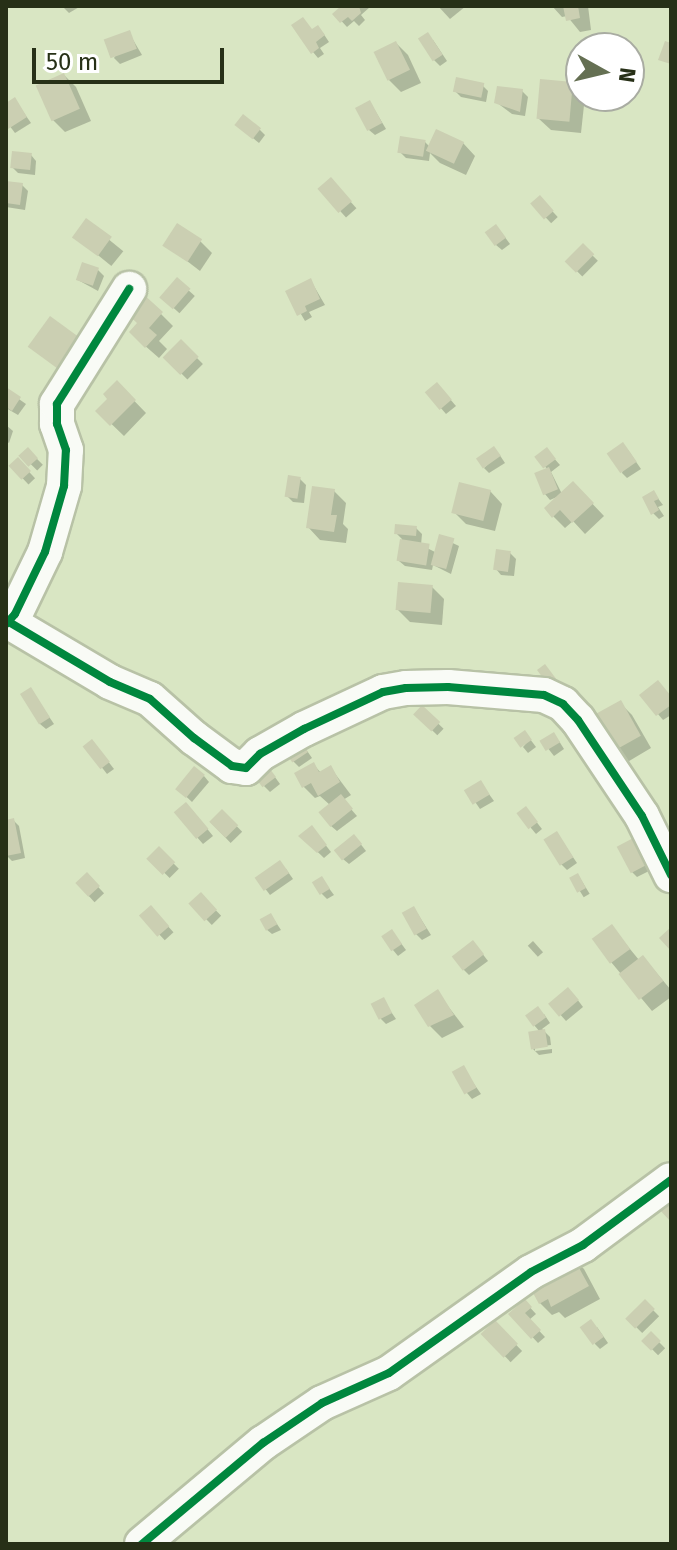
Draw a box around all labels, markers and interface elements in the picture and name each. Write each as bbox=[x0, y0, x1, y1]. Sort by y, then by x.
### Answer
scale bar bbox=[36, 32, 228, 82]
north arrow bbox=[565, 32, 645, 112]
text: 50 m bbox=[46, 48, 98, 76]
text: N bbox=[613, 66, 642, 84]

